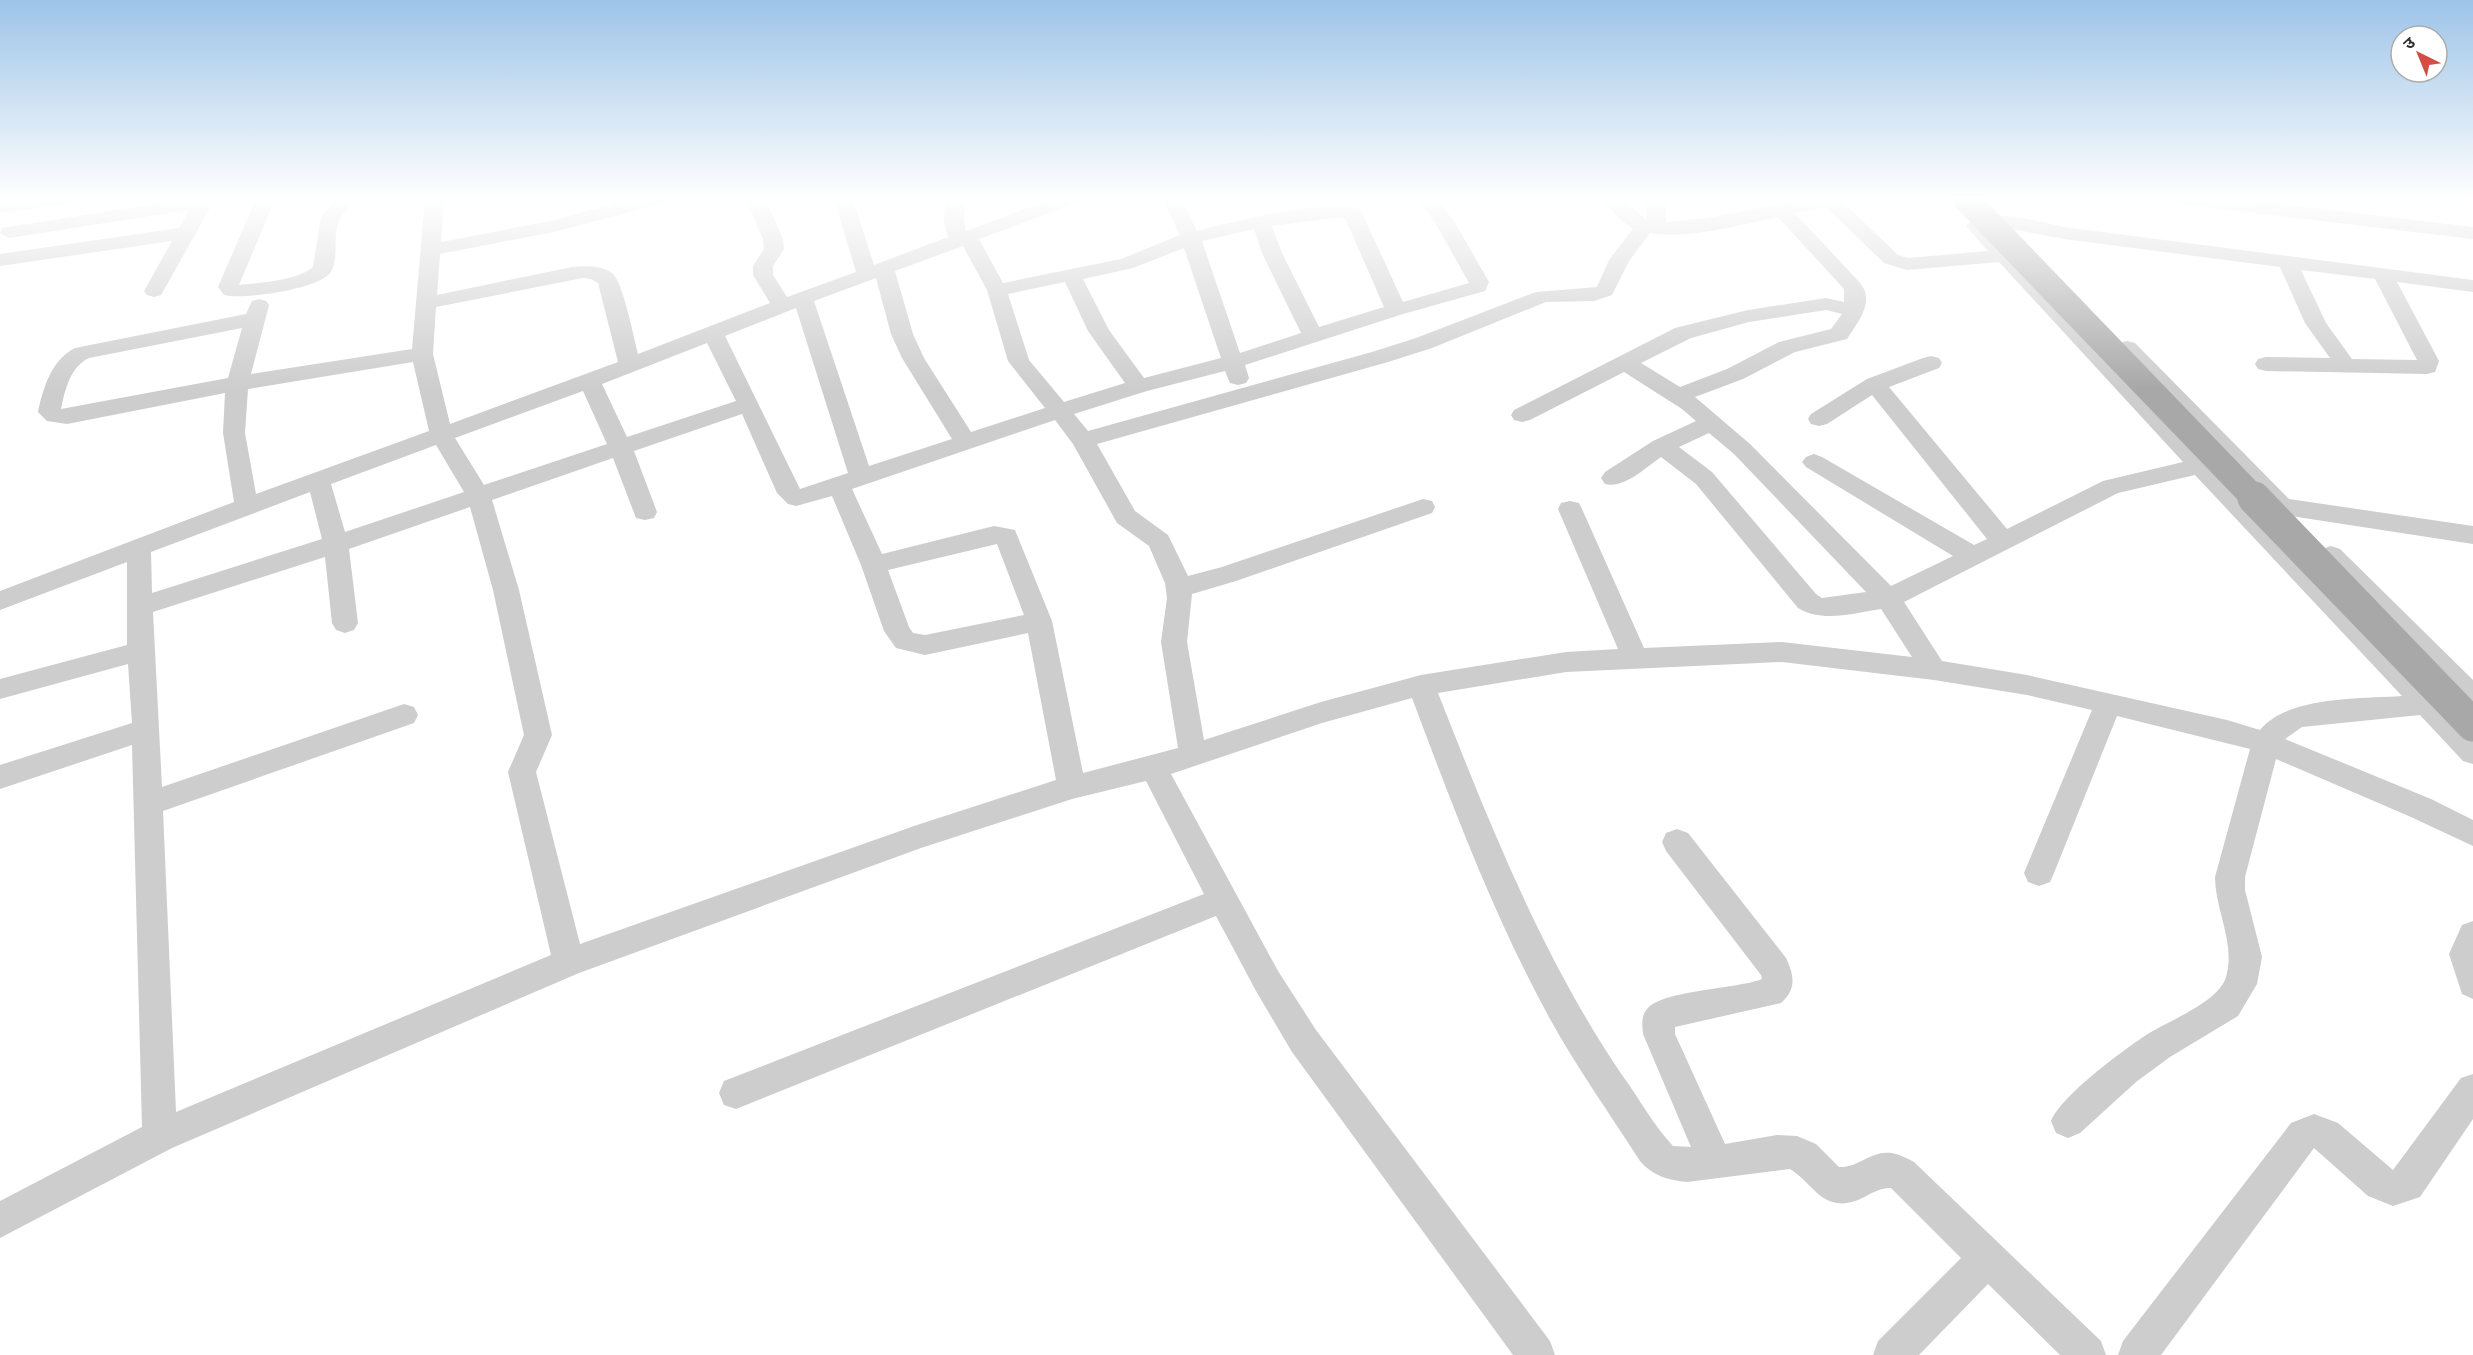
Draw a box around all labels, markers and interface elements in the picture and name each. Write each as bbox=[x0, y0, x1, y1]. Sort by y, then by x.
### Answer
north arrow bbox=[2389, 24, 2449, 84]
text: उ bbox=[2399, 33, 2419, 54]

